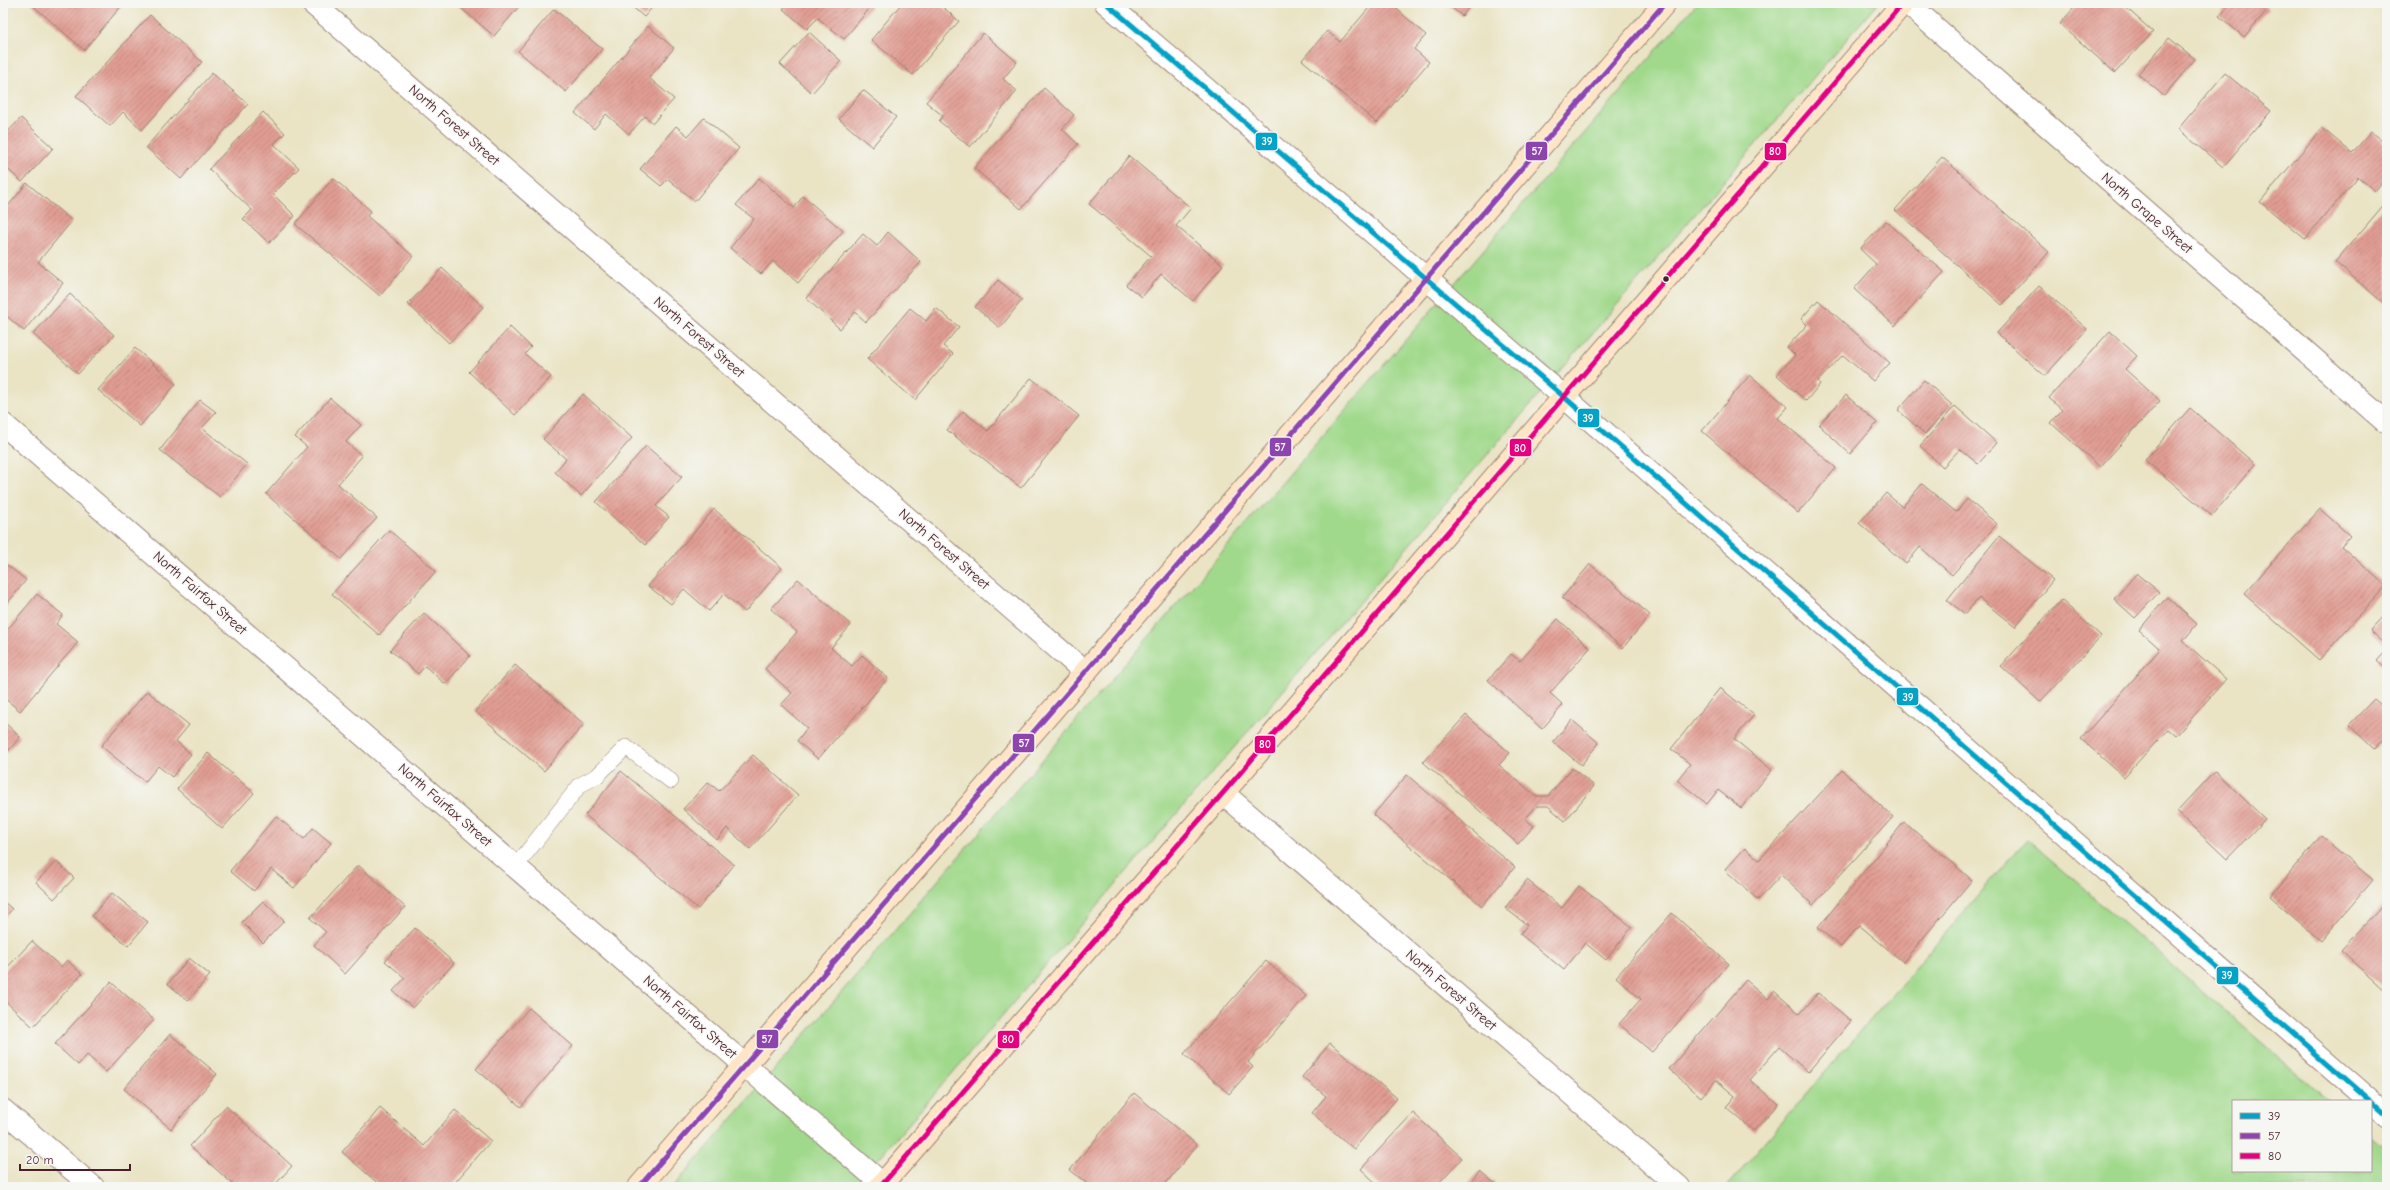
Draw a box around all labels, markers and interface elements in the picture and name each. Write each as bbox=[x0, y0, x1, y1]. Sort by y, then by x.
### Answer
street label: North Forest Street bbox=[405, 81, 504, 170]
line badge: 39 bbox=[1255, 132, 1278, 151]
text: 39 bbox=[1261, 135, 1273, 148]
line badge: 57 bbox=[1525, 141, 1548, 161]
line badge: 80 bbox=[1764, 142, 1787, 161]
text: 57 bbox=[1532, 145, 1542, 158]
text: 80 bbox=[1769, 145, 1781, 158]
street label: North Grape Street bbox=[2098, 169, 2197, 258]
unlabelled marker bbox=[1661, 274, 1671, 284]
street label: North Forest Street bbox=[650, 293, 749, 382]
line badge: 39 bbox=[1577, 408, 1600, 428]
text: 39 bbox=[1582, 412, 1594, 425]
line badge: 57 bbox=[1269, 437, 1292, 457]
line badge: 80 bbox=[1509, 438, 1532, 457]
text: 57 bbox=[1275, 441, 1285, 454]
text: 80 bbox=[1514, 442, 1526, 455]
street label: North Forest Street bbox=[895, 505, 994, 594]
street label: North Fairfax Street bbox=[150, 548, 251, 639]
line badge: 39 bbox=[1896, 687, 1919, 706]
text: 39 bbox=[1902, 691, 1914, 704]
line badge: 57 bbox=[1012, 733, 1035, 753]
line badge: 80 bbox=[1254, 735, 1276, 754]
text: 57 bbox=[1019, 737, 1029, 750]
text: 80 bbox=[1259, 738, 1271, 751]
street label: North Fairfax Street bbox=[395, 760, 496, 851]
street label: North Forest Street bbox=[1402, 946, 1501, 1035]
line badge: 39 bbox=[2216, 966, 2239, 985]
text: 39 bbox=[2221, 969, 2233, 982]
street label: North Fairfax Street bbox=[640, 972, 741, 1063]
line badge: 57 bbox=[756, 1029, 779, 1049]
line badge: 80 bbox=[997, 1030, 1020, 1049]
text: 57 bbox=[762, 1033, 772, 1046]
text: 80 bbox=[1002, 1033, 1014, 1046]
legend bbox=[2232, 1100, 2372, 1172]
text: 39 bbox=[2268, 1109, 2280, 1123]
text: 57 bbox=[2268, 1129, 2281, 1143]
scale bar bbox=[20, 1146, 130, 1172]
text: 80 bbox=[2268, 1149, 2282, 1163]
text: 20 m bbox=[26, 1153, 54, 1167]

